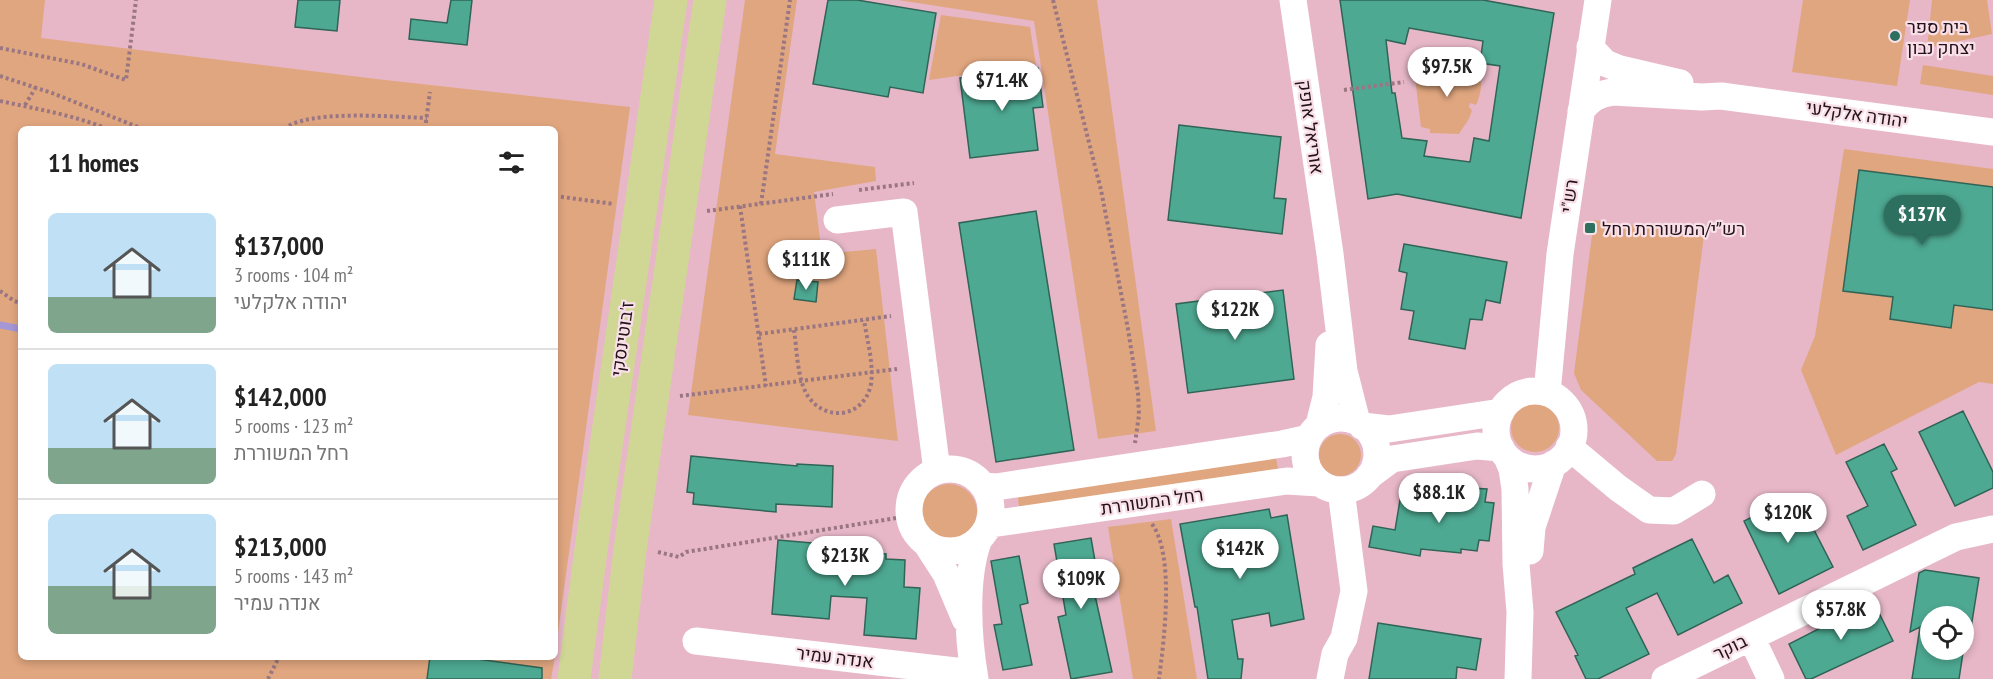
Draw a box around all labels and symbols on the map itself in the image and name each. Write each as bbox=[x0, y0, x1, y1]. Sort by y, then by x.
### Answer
place label: בית ספר יצחק נבון bbox=[1907, 15, 1975, 59]
marker: בית ספר יצחק נבון bbox=[1888, 29, 1902, 43]
pin: $97.5K bbox=[1398, 47, 1496, 98]
pin: $71.4K bbox=[953, 61, 1051, 112]
street label: אוריאל אופק bbox=[1293, 78, 1329, 176]
street label: יהודה אלקלעי bbox=[1805, 96, 1909, 132]
street label: רש"י bbox=[1555, 178, 1583, 214]
pin: $137K bbox=[1880, 195, 1964, 246]
place label: רש״י/המשוררת רחל bbox=[1602, 217, 1745, 240]
marker: רש״י/המשוררת רחל bbox=[1583, 221, 1597, 235]
pin: $111K bbox=[764, 240, 848, 291]
pin: $122K bbox=[1193, 290, 1277, 341]
street label: ז'בוטינסקי bbox=[605, 300, 639, 378]
pin: $88.1K bbox=[1390, 473, 1488, 524]
street label: רחל המשוררת bbox=[1099, 482, 1205, 520]
pin: $120K bbox=[1746, 493, 1830, 544]
pin: $142K bbox=[1198, 529, 1282, 580]
pin: $213K bbox=[803, 536, 887, 587]
pin: $109K bbox=[1039, 559, 1123, 610]
pin: $57.8K bbox=[1792, 590, 1890, 641]
street label: בוקר bbox=[1709, 629, 1751, 665]
street label: אנדה עמיר bbox=[795, 641, 875, 673]

